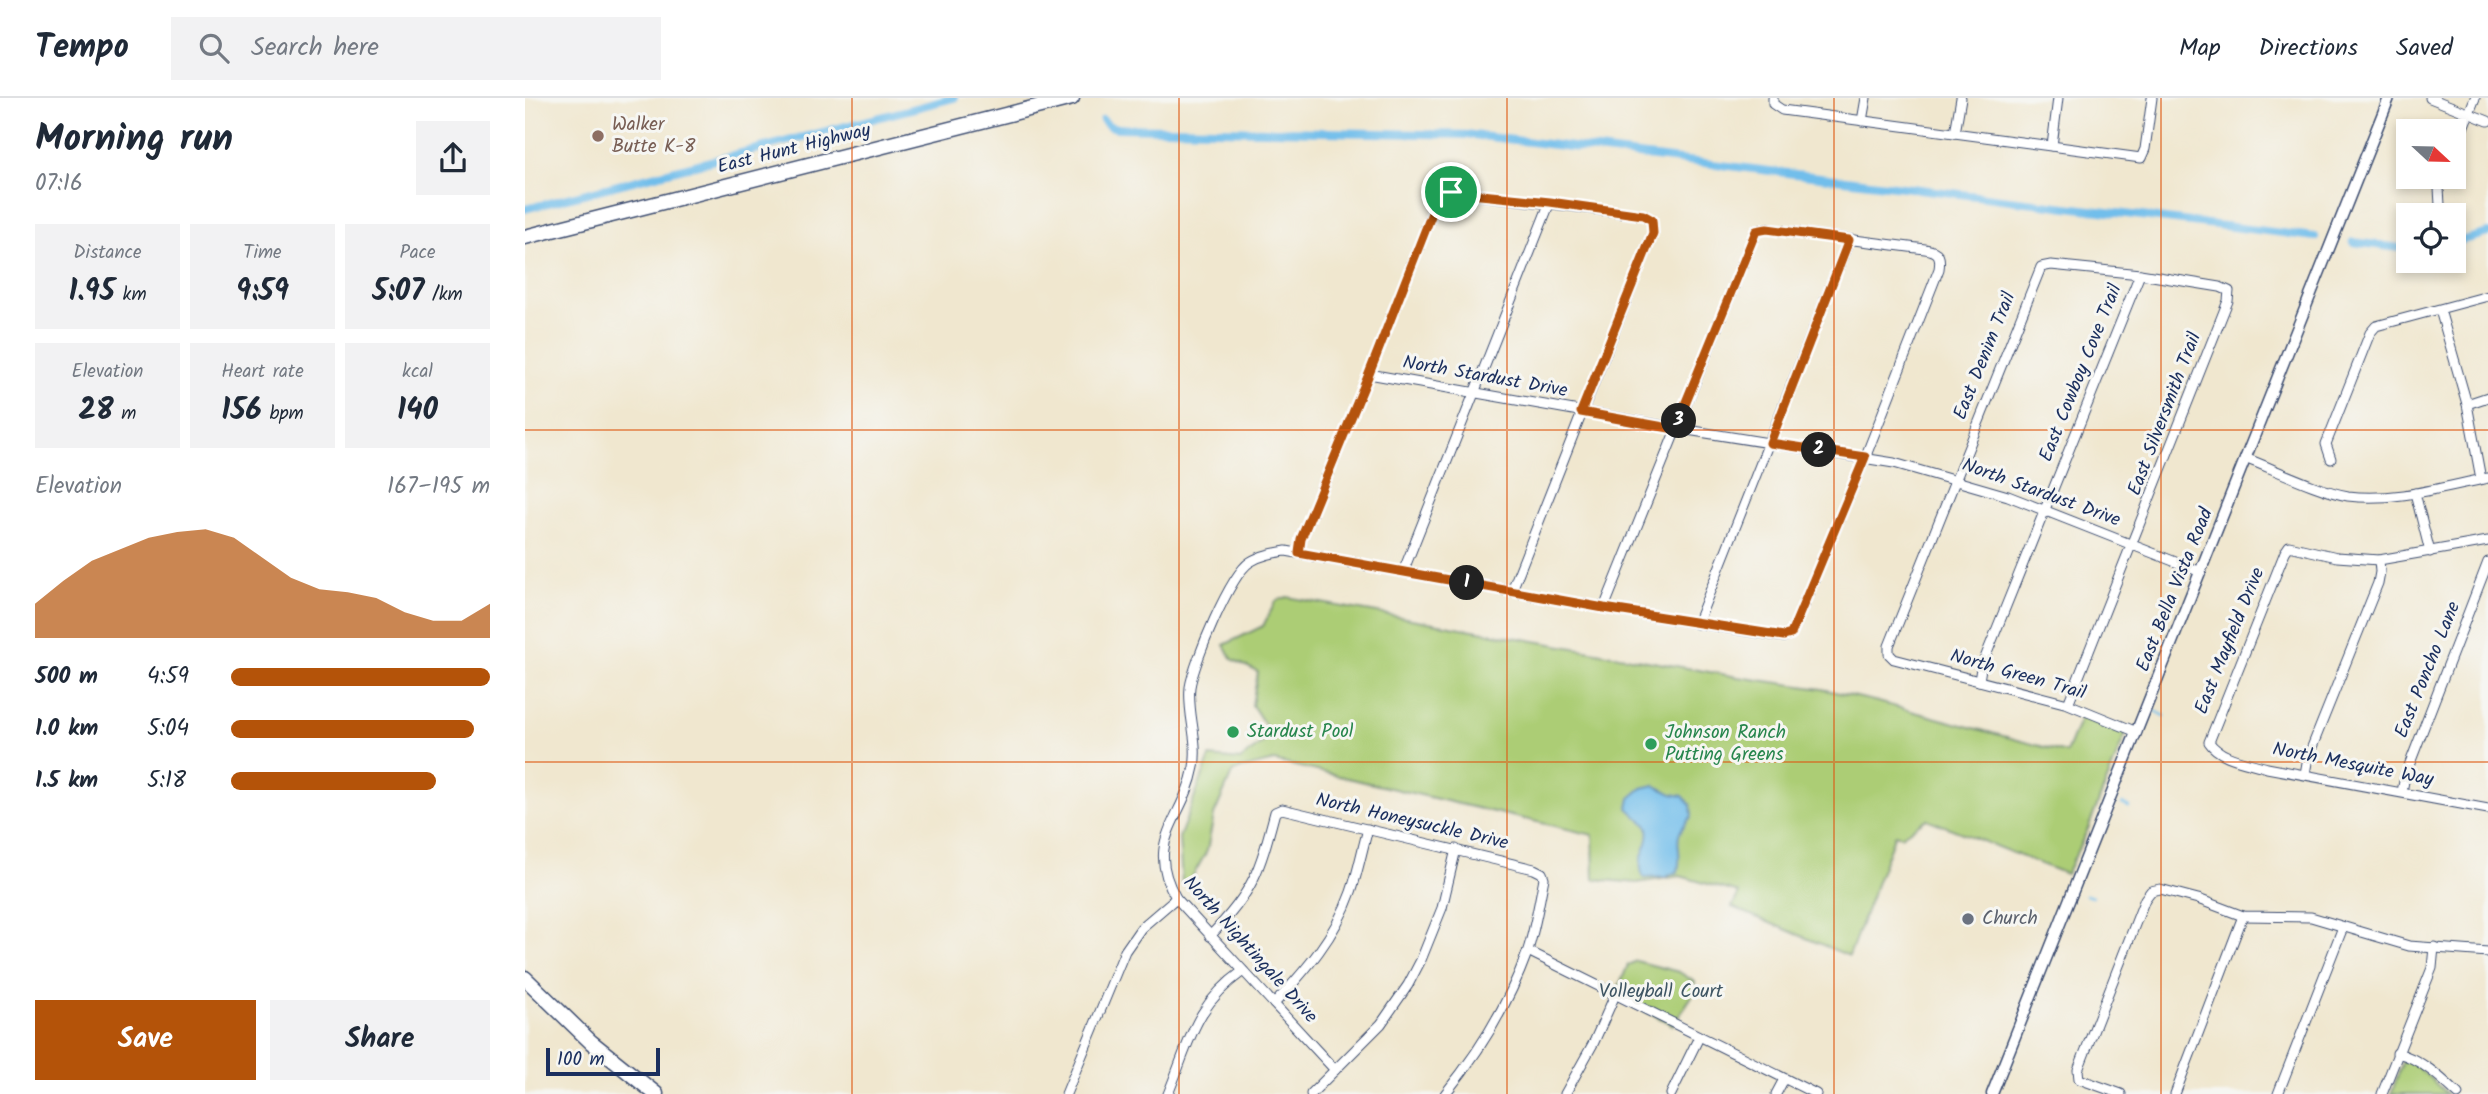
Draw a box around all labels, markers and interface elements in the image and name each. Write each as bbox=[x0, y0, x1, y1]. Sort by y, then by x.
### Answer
search box bbox=[171, 17, 661, 80]
text: Tempo bbox=[35, 22, 129, 75]
text: Search here bbox=[251, 27, 379, 69]
icon: search bbox=[195, 29, 233, 67]
text: Map bbox=[2179, 29, 2221, 68]
text: Directions bbox=[2259, 29, 2358, 68]
text: Saved bbox=[2396, 29, 2453, 68]
text: Morning run bbox=[35, 110, 233, 170]
place label: Walker Butte K-8 bbox=[612, 110, 696, 162]
street label: East Hunt Highway bbox=[714, 115, 875, 183]
north arrow bbox=[2396, 119, 2466, 189]
map controls bbox=[2396, 119, 2466, 273]
button: share bbox=[416, 121, 490, 195]
marker: Walker Butte K-8 bbox=[590, 128, 606, 144]
pin bbox=[1421, 162, 1481, 222]
text: 07:16 bbox=[35, 166, 83, 202]
icon: arrive bbox=[1432, 173, 1470, 211]
button: locate bbox=[2396, 203, 2466, 273]
text: Distance bbox=[73, 238, 142, 268]
text: Time bbox=[243, 238, 282, 268]
text: Pace bbox=[399, 238, 436, 268]
text: 1.95 bbox=[68, 268, 115, 316]
text: 9:59 bbox=[236, 268, 289, 316]
text: 5:07 bbox=[372, 268, 424, 316]
street label: East Cowboy Cove Trail bbox=[2032, 279, 2131, 467]
text: km bbox=[115, 280, 147, 310]
text: /km bbox=[424, 280, 463, 310]
street label: East Denim Trail bbox=[1946, 287, 2024, 425]
street label: East Silversmith Trail bbox=[2120, 328, 2210, 500]
street label: North Stardust Drive bbox=[1400, 348, 1570, 406]
text: Elevation bbox=[72, 357, 143, 387]
text: Heart rate bbox=[221, 357, 304, 387]
text: kcal bbox=[402, 357, 433, 387]
text: 28 bbox=[79, 387, 114, 435]
text: 156 bbox=[221, 387, 262, 435]
text: 140 bbox=[397, 387, 438, 435]
text: m bbox=[114, 399, 136, 429]
text: bpm bbox=[262, 399, 304, 429]
pin: 3 bbox=[1661, 404, 1697, 438]
text: 3 bbox=[1673, 405, 1684, 435]
pin: 2 bbox=[1801, 432, 1837, 468]
text: 2 bbox=[1813, 434, 1824, 464]
street label: North Stardust Drive bbox=[1957, 450, 2125, 536]
text: Elevation bbox=[35, 469, 122, 505]
text: 167–195 m bbox=[387, 469, 490, 505]
street label: East Bella Vista Road bbox=[2128, 503, 2222, 676]
street label: East Mayfield Drive bbox=[2187, 563, 2273, 719]
pin: 1 bbox=[1450, 566, 1485, 601]
text: 1 bbox=[1464, 567, 1469, 597]
street label: East Poncho Lane bbox=[2387, 597, 2469, 743]
street label: North Green Trail bbox=[1946, 641, 2090, 709]
text: 500 m bbox=[35, 659, 98, 695]
text: 4:59 bbox=[147, 659, 189, 695]
text: 1.0 km bbox=[35, 711, 98, 747]
text: 5:04 bbox=[147, 711, 189, 747]
place label: Stardust Pool bbox=[1247, 717, 1354, 747]
place label: Johnson Ranch Putting Greens bbox=[1665, 718, 1786, 770]
marker: Stardust Pool bbox=[1225, 724, 1241, 740]
street label: North Mesquite Way bbox=[2270, 735, 2437, 796]
marker: Johnson Ranch Putting Greens bbox=[1643, 736, 1659, 752]
text: 1.5 km bbox=[35, 763, 98, 799]
text: 5:18 bbox=[147, 763, 186, 799]
street label: North Honeysuckle Drive bbox=[1313, 785, 1512, 859]
street label: North Nightingale Drive bbox=[1175, 869, 1325, 1031]
place label: Church bbox=[1982, 904, 2038, 934]
marker: Church bbox=[1960, 911, 1976, 927]
park label: Volleyball Court bbox=[1599, 977, 1724, 1007]
button: Save bbox=[35, 1000, 256, 1080]
button: Share bbox=[270, 1000, 490, 1080]
scale bar bbox=[546, 1045, 660, 1077]
text: 100 m bbox=[557, 1045, 605, 1075]

